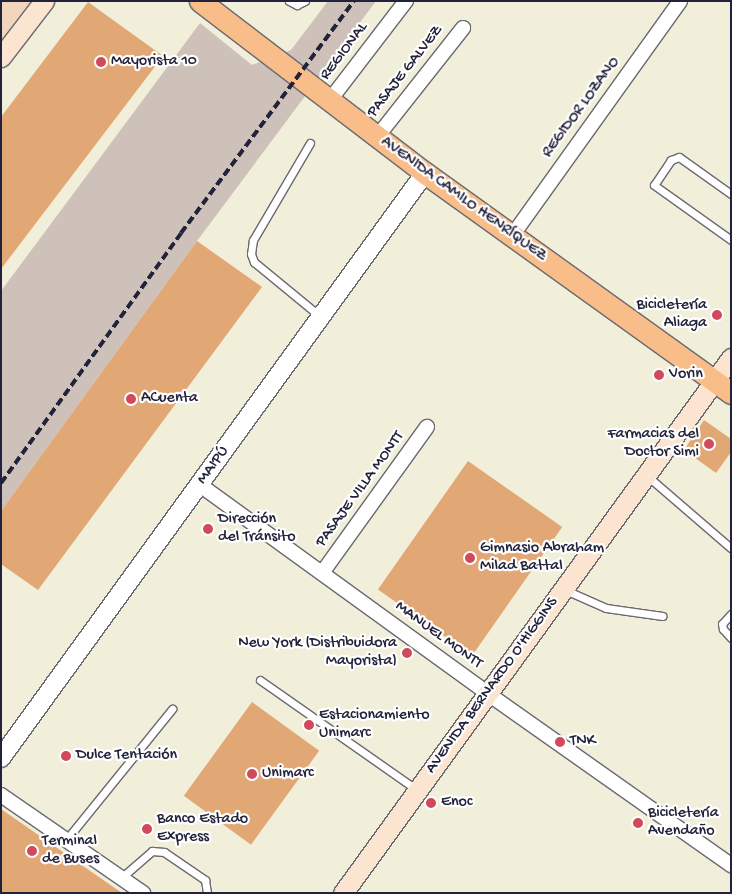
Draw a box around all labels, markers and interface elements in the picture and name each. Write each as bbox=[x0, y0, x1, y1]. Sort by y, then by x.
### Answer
street label: REGIONAL bbox=[317, 19, 373, 85]
street label: PASAJE GALVEZ bbox=[364, 22, 448, 122]
place label: Mayorista 10 bbox=[111, 52, 197, 72]
street label: REGIDOR LOZANO bbox=[539, 54, 625, 162]
marker: Mayorista 10 bbox=[95, 56, 107, 68]
street label: AVENIDA CAMILO HENRÍQUEZ bbox=[376, 133, 550, 267]
place label: Bicicletería Aliaga bbox=[636, 296, 707, 334]
marker: Bicicletería Aliaga bbox=[711, 309, 723, 321]
place label: Vorin bbox=[669, 365, 703, 385]
marker: Vorin bbox=[653, 369, 665, 381]
place label: ACuenta bbox=[141, 389, 198, 409]
marker: ACuenta bbox=[125, 393, 137, 405]
place label: Farmacias del Doctor Simi bbox=[607, 425, 699, 463]
street label: PASAJE VILLA MONTT bbox=[313, 428, 409, 552]
marker: Farmacias del Doctor Simi bbox=[703, 438, 715, 450]
street label: MAIPÚ bbox=[194, 443, 234, 489]
place label: Dirección del Tránsito bbox=[218, 510, 295, 548]
marker: Dirección del Tránsito bbox=[202, 523, 214, 535]
place label: Gimnasio Abraham Milad Battal bbox=[480, 539, 604, 577]
marker: Gimnasio Abraham Milad Battal bbox=[464, 552, 476, 564]
street label: AVENIDA BERNARDO O'HIGGINS bbox=[422, 594, 564, 778]
street label: MANUEL MONTT bbox=[391, 598, 485, 674]
place label: New York (Distribuidora Mayorista) bbox=[238, 634, 397, 672]
marker: New York (Distribuidora Mayorista) bbox=[401, 647, 413, 659]
place label: Estacionamiento Unimarc bbox=[319, 706, 429, 744]
marker: Estacionamiento Unimarc bbox=[303, 719, 315, 731]
place label: TNK bbox=[570, 732, 595, 752]
marker: TNK bbox=[554, 736, 566, 748]
place label: Dulce Tentación bbox=[76, 746, 177, 766]
marker: Dulce Tentación bbox=[60, 750, 72, 762]
place label: Unimarc bbox=[262, 764, 314, 784]
marker: Unimarc bbox=[246, 768, 258, 780]
place label: Enoc bbox=[441, 793, 472, 813]
marker: Enoc bbox=[425, 797, 437, 809]
place label: Bicicletería Avendaño bbox=[648, 804, 719, 842]
place label: Banco Estado Express bbox=[157, 810, 248, 848]
marker: Bicicletería Avendaño bbox=[632, 817, 644, 829]
marker: Banco Estado Express bbox=[141, 823, 153, 835]
place label: Terminal de Buses bbox=[42, 832, 99, 870]
marker: Terminal de Buses bbox=[26, 845, 38, 857]

